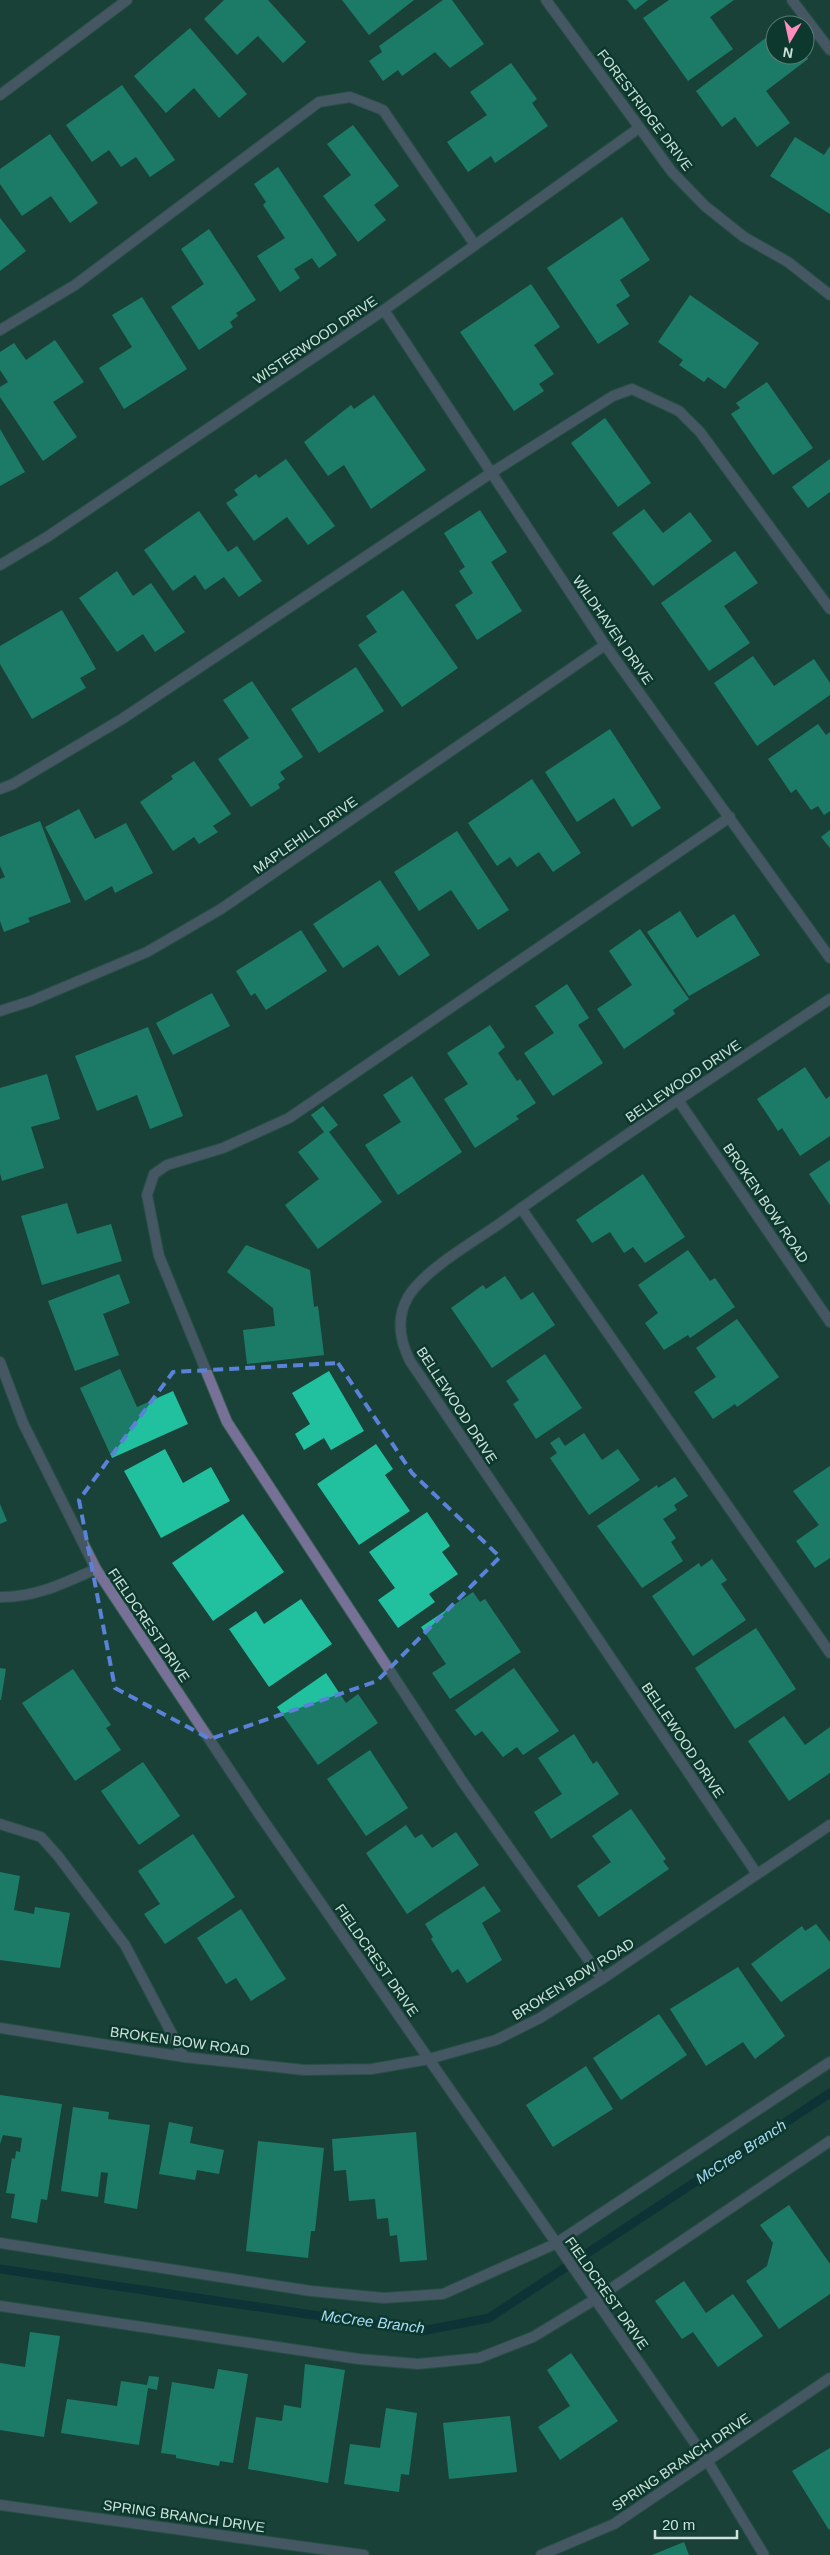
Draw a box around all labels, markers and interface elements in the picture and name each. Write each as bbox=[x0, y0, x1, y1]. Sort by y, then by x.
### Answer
north arrow bbox=[765, 15, 815, 65]
text: N bbox=[782, 44, 794, 62]
street label: FORESTRIDGE DRIVE bbox=[594, 46, 696, 174]
street label: WISTERWOOD DRIVE bbox=[250, 293, 380, 387]
street label: WILDHAVEN DRIVE bbox=[569, 573, 657, 687]
street label: MAPLEHILL DRIVE bbox=[250, 793, 360, 877]
street label: BELLEWOOD DRIVE bbox=[622, 1037, 744, 1125]
street label: BROKEN BOW ROAD bbox=[720, 1140, 812, 1266]
street label: BELLEWOOD DRIVE bbox=[413, 1344, 501, 1466]
street label: FIELDCREST DRIVE bbox=[105, 1565, 193, 1685]
street label: BELLEWOOD DRIVE bbox=[639, 1679, 727, 1801]
street label: FIELDCREST DRIVE bbox=[332, 1901, 422, 2019]
street label: BROKEN BOW ROAD bbox=[509, 1935, 637, 2023]
street label: BROKEN BOW ROAD bbox=[109, 2023, 251, 2059]
water label: McCree Branch bbox=[692, 2116, 789, 2187]
street label: FIELDCREST DRIVE bbox=[562, 2234, 652, 2352]
water label: McCree Branch bbox=[320, 2307, 426, 2336]
street label: SPRING BRANCH DRIVE bbox=[609, 2410, 753, 2514]
street label: SPRING BRANCH DRIVE bbox=[102, 2497, 266, 2535]
scale bar bbox=[655, 2508, 738, 2540]
text: 20 m bbox=[662, 2516, 695, 2533]

